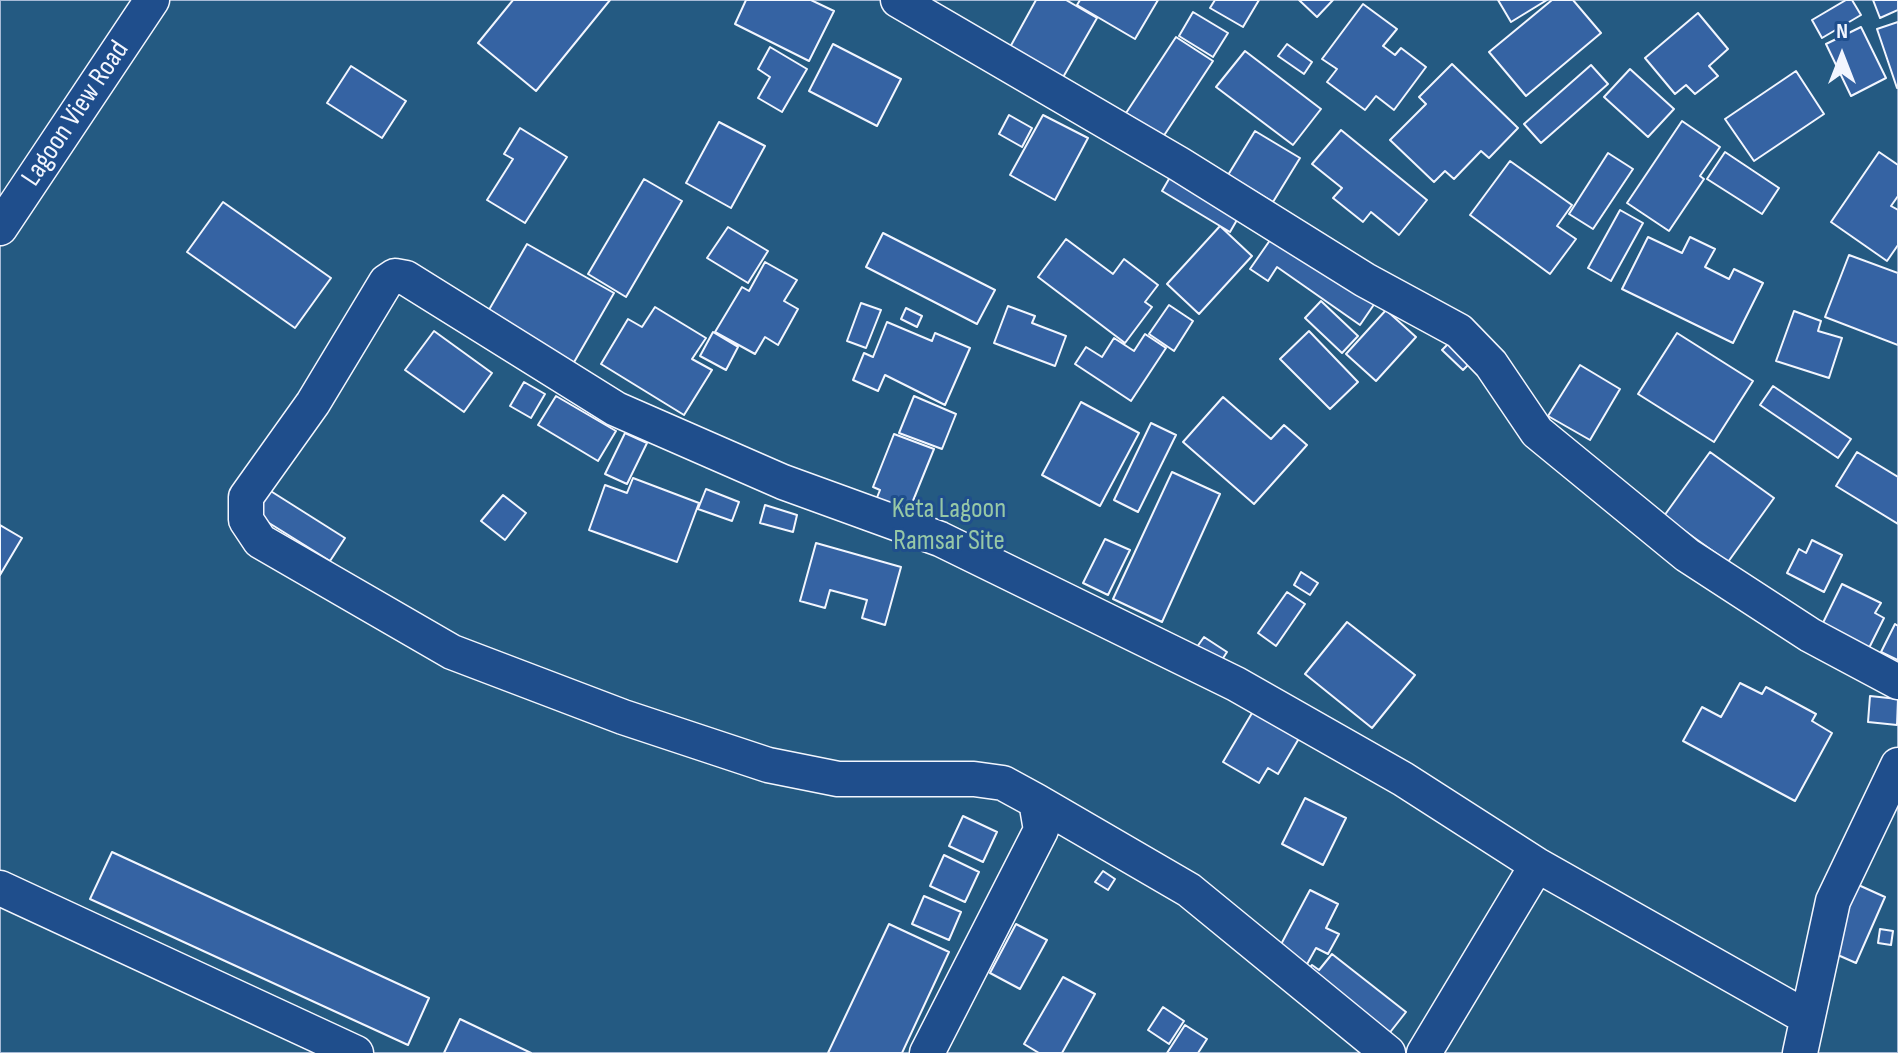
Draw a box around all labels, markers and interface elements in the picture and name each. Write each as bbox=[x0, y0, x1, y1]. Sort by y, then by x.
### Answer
north arrow bbox=[1802, 16, 1882, 96]
text: N bbox=[1836, 18, 1848, 45]
street label: Lagoon View Road bbox=[15, 35, 137, 193]
park label: Keta Lagoon Ramsar Site bbox=[892, 493, 1006, 559]

